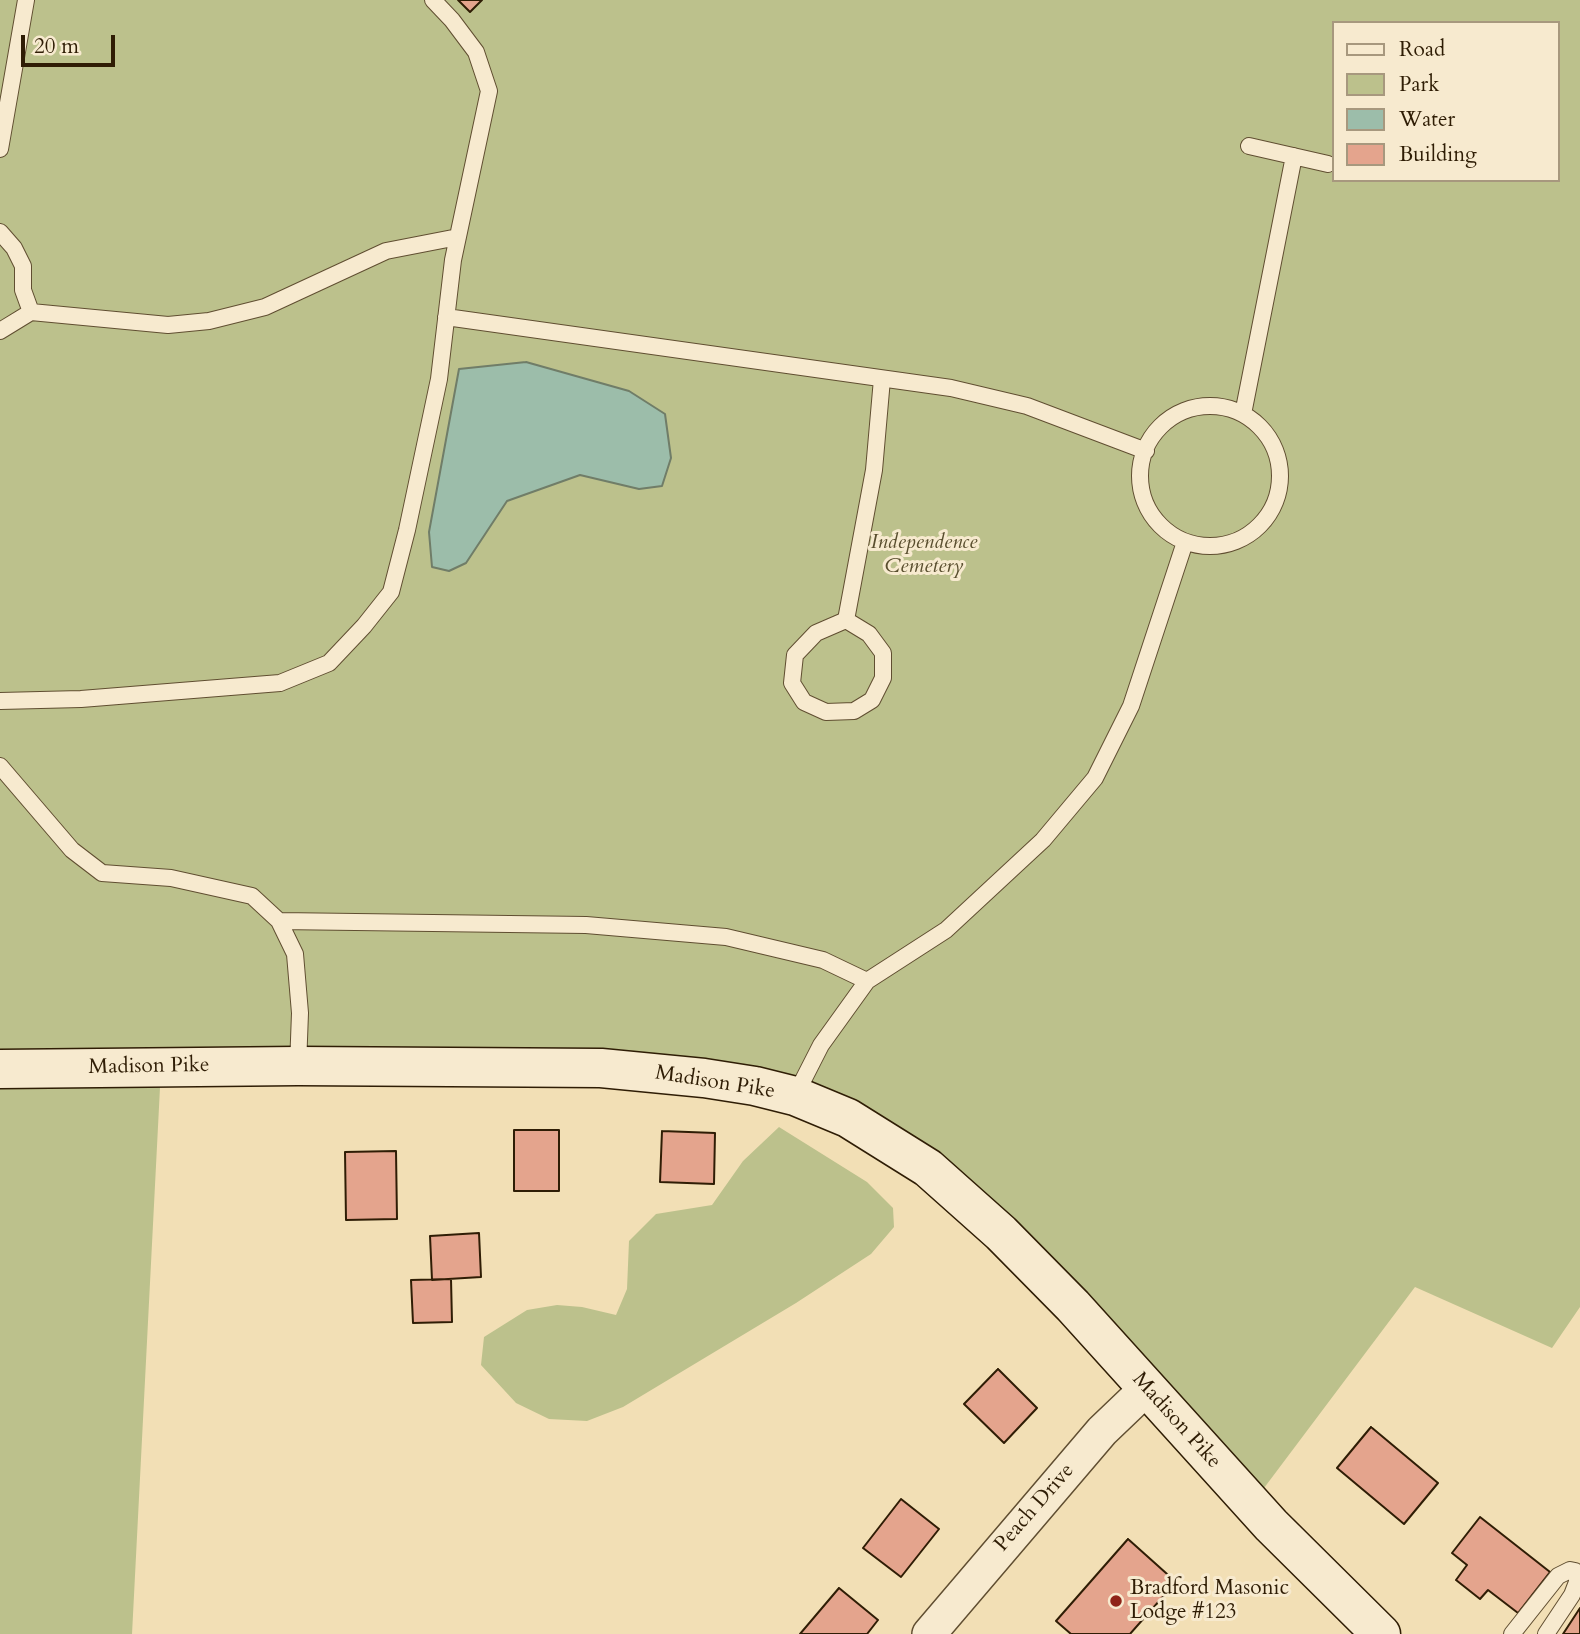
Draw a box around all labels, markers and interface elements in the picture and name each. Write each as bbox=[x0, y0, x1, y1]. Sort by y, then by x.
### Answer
scale bar bbox=[24, 21, 119, 65]
legend bbox=[1332, 21, 1559, 182]
text: 20 m bbox=[34, 32, 79, 61]
text: Road bbox=[1399, 35, 1445, 64]
text: Park bbox=[1399, 70, 1439, 99]
text: Water bbox=[1399, 105, 1455, 134]
text: Building bbox=[1399, 140, 1477, 169]
park label: Independence Cemetery bbox=[871, 530, 977, 580]
street label: Madison Pike bbox=[88, 1053, 210, 1081]
street label: Madison Pike bbox=[653, 1061, 777, 1105]
street label: Madison Pike bbox=[1126, 1368, 1226, 1474]
street label: Peach Drive bbox=[990, 1459, 1080, 1557]
place label: Bradford Masonic Lodge #123 bbox=[1130, 1576, 1289, 1626]
marker: Bradford Masonic Lodge #123 bbox=[1108, 1593, 1124, 1609]

